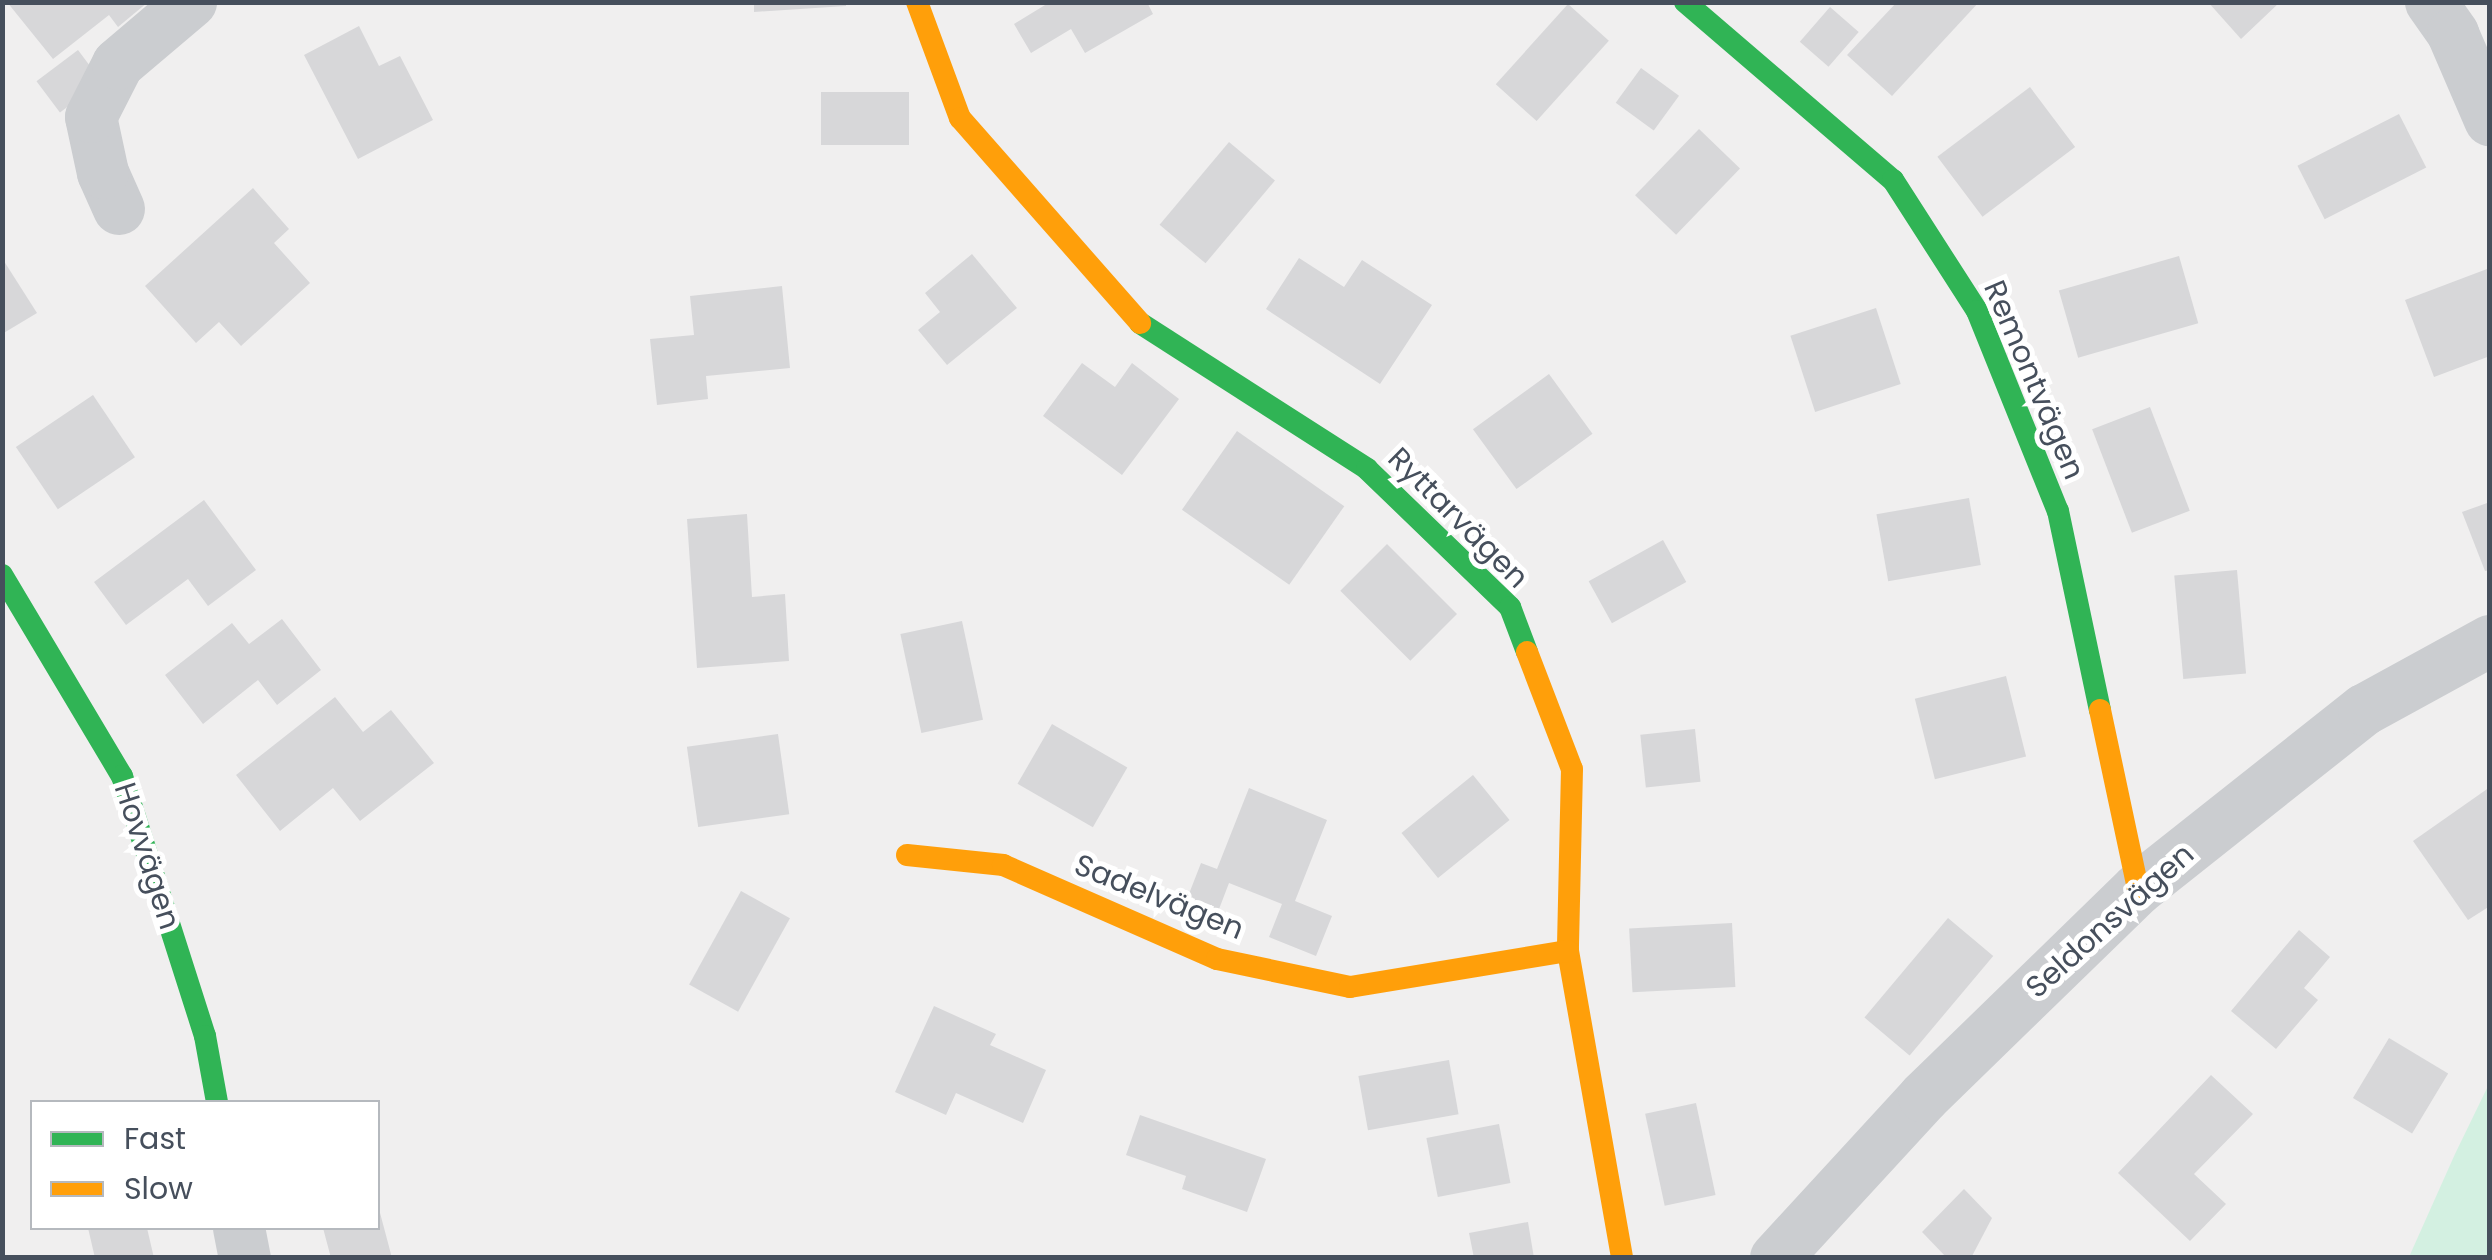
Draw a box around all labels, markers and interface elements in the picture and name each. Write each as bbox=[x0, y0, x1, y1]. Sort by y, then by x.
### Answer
street label: Remontvägen bbox=[1976, 275, 2092, 485]
street label: Ryttarvägen bbox=[1380, 440, 1536, 596]
street label: Hovvägen bbox=[106, 778, 188, 934]
street label: Seldonsvägen bbox=[2019, 836, 2201, 1006]
street label: Sadelvägen bbox=[1069, 847, 1249, 947]
legend bbox=[30, 1100, 380, 1230]
text: Fast bbox=[124, 1117, 186, 1160]
text: Slow bbox=[124, 1167, 193, 1210]

